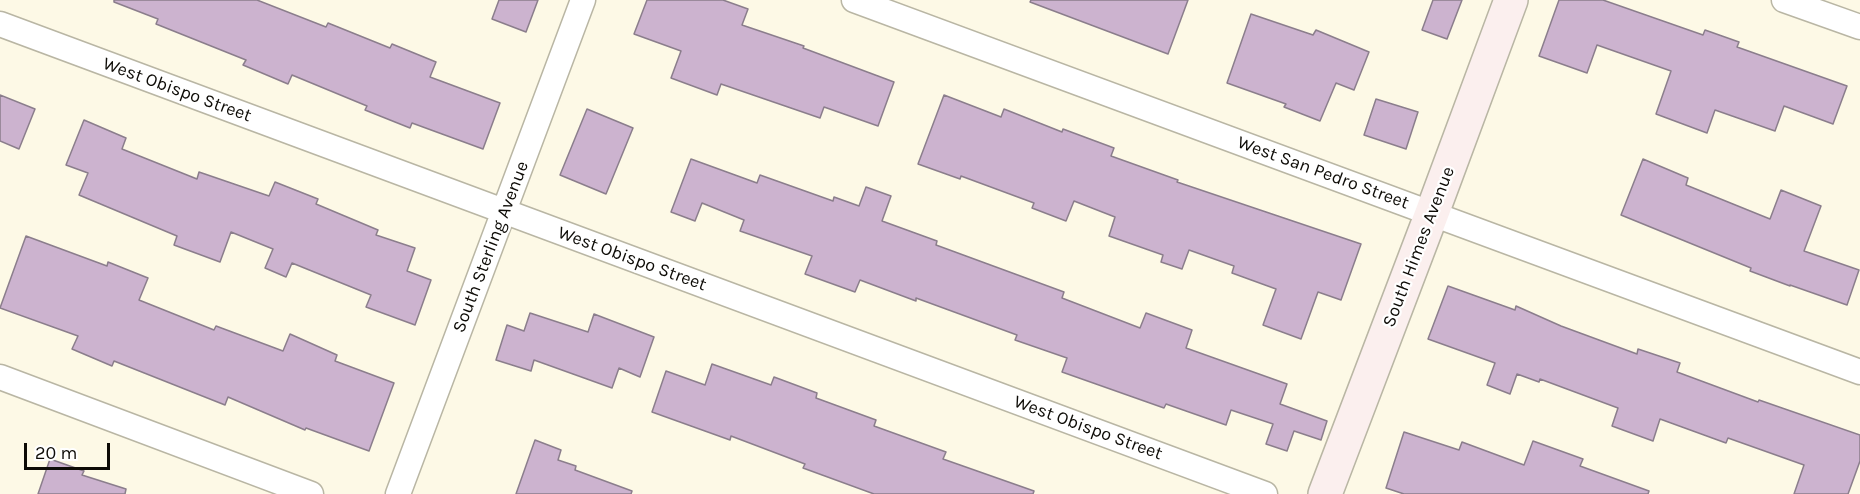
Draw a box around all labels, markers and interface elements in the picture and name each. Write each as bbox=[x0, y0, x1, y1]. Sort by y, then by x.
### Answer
street label: West Obispo Street bbox=[100, 53, 254, 127]
street label: West San Pedro Street bbox=[1234, 132, 1412, 214]
street label: South Sterling Avenue bbox=[448, 158, 534, 336]
street label: South Himes Avenue bbox=[1378, 164, 1460, 330]
street label: West Obispo Street bbox=[555, 222, 709, 296]
street label: West Obispo Street bbox=[1011, 391, 1165, 465]
scale bar bbox=[27, 431, 112, 469]
text: 20 m bbox=[35, 442, 77, 464]

